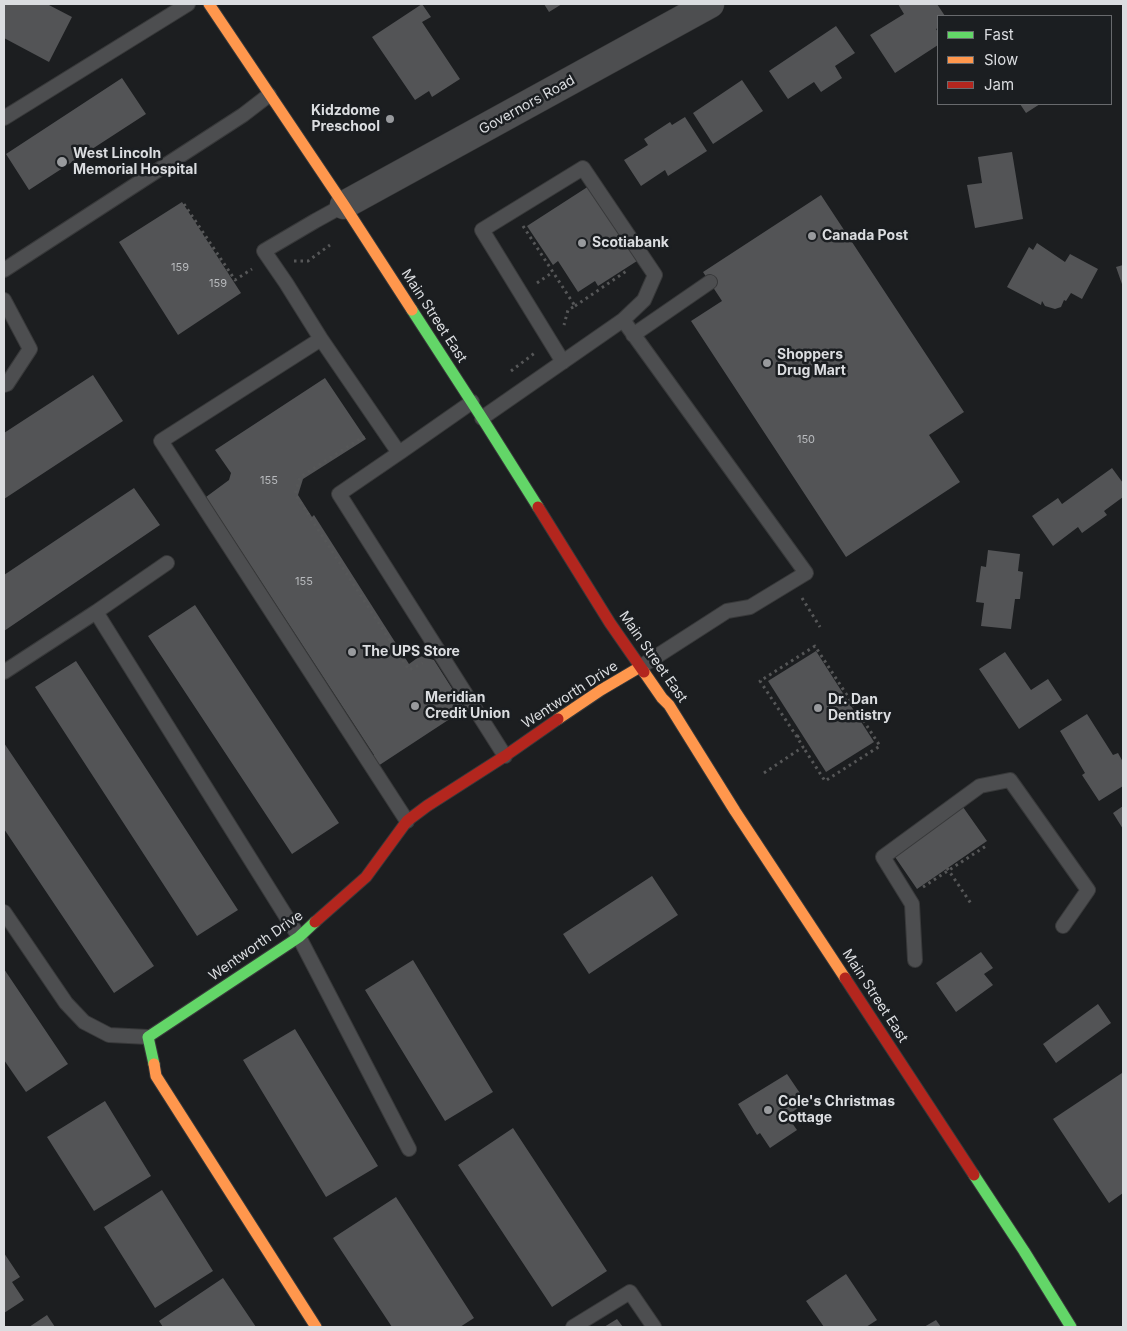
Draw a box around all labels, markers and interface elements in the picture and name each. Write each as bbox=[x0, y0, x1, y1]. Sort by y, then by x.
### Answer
legend bbox=[937, 15, 1112, 105]
text: Fast bbox=[984, 25, 1014, 44]
text: Slow bbox=[984, 50, 1018, 69]
street label: Governors Road bbox=[476, 72, 578, 138]
text: Jam bbox=[984, 75, 1014, 94]
place label: Kidzdome Preschool bbox=[311, 103, 380, 136]
marker: Kidzdome Preschool bbox=[384, 113, 396, 125]
place label: West Lincoln Memorial Hospital bbox=[73, 146, 197, 178]
marker: West Lincoln Memorial Hospital bbox=[55, 155, 69, 169]
place label: Canada Post bbox=[822, 228, 908, 244]
marker: Canada Post bbox=[806, 230, 818, 242]
place label: Scotiabank bbox=[592, 235, 669, 251]
marker: Scotiabank bbox=[576, 237, 588, 249]
house number: 159 bbox=[171, 261, 189, 275]
street label: Main Street East bbox=[398, 266, 470, 366]
house number: 159 bbox=[209, 277, 227, 291]
place label: Shoppers Drug Mart bbox=[777, 347, 846, 380]
marker: Shoppers Drug Mart bbox=[761, 357, 773, 369]
house number: 150 bbox=[797, 433, 815, 447]
house number: 155 bbox=[260, 474, 278, 488]
house number: 155 bbox=[295, 575, 313, 589]
street label: Main Street East bbox=[615, 608, 691, 706]
place label: The UPS Store bbox=[362, 644, 460, 660]
marker: The UPS Store bbox=[346, 646, 358, 658]
street label: Wentworth Drive bbox=[519, 658, 621, 732]
place label: Meridian Credit Union bbox=[425, 690, 510, 722]
place label: Dr. Dan Dentistry bbox=[828, 692, 891, 724]
marker: Meridian Credit Union bbox=[409, 700, 421, 712]
marker: Dr. Dan Dentistry bbox=[812, 702, 824, 714]
street label: Wentworth Drive bbox=[206, 907, 306, 985]
street label: Main Street East bbox=[839, 946, 911, 1046]
place label: Cole's Christmas Cottage bbox=[778, 1094, 895, 1126]
marker: Cole's Christmas Cottage bbox=[762, 1104, 774, 1116]

